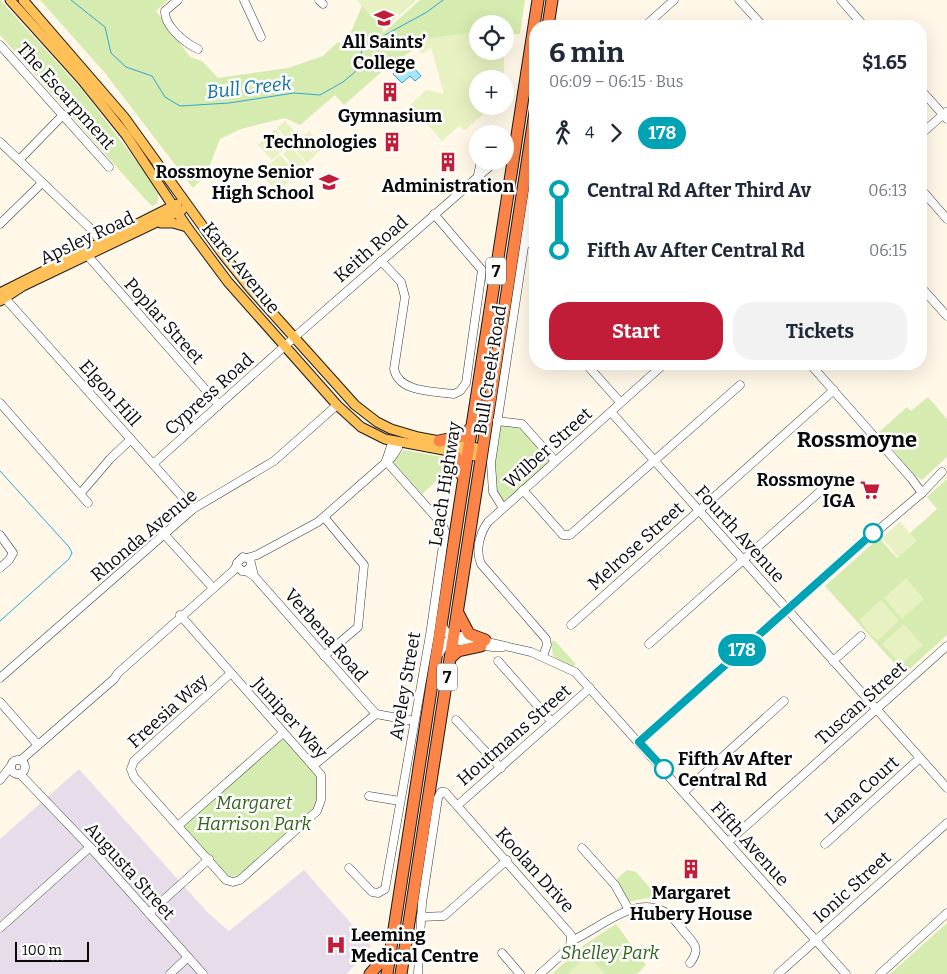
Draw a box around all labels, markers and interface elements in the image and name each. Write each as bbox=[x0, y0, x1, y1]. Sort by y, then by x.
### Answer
school or university icon: All Saints’ College bbox=[373, 7, 395, 29]
map controls bbox=[469, 15, 514, 170]
button: locate bbox=[469, 15, 514, 60]
place label: All Saints’ College bbox=[342, 31, 426, 74]
text: 6 min bbox=[549, 36, 624, 69]
street label: The Escarpment bbox=[12, 38, 120, 154]
text: $1.65 bbox=[862, 51, 907, 74]
button: + bbox=[469, 70, 514, 115]
water label: Bull Creek bbox=[205, 72, 293, 103]
text: 06:09 – 06:15 · Bus bbox=[549, 72, 683, 91]
building icon: Gymnasium bbox=[379, 81, 401, 103]
place label: Gymnasium bbox=[338, 105, 442, 127]
icon: walk bbox=[549, 119, 577, 147]
icon: forward bbox=[602, 119, 630, 147]
text: 178 bbox=[648, 122, 676, 144]
text: 4 bbox=[585, 123, 594, 142]
button: − bbox=[469, 125, 514, 170]
place label: Technologies bbox=[264, 131, 377, 153]
building icon: Technologies bbox=[381, 131, 403, 153]
building icon: Administration bbox=[437, 151, 459, 173]
place label: Rossmoyne Senior High School bbox=[155, 161, 315, 204]
school or university icon: Rossmoyne Senior High School bbox=[318, 171, 340, 193]
place label: Administration bbox=[382, 175, 515, 197]
text: Central Rd After Third Av bbox=[587, 179, 811, 202]
text: 06:13 bbox=[868, 181, 907, 200]
street label: Apsley Road bbox=[36, 206, 138, 269]
street label: Keith Road bbox=[330, 211, 413, 287]
street label: Karel Avenue bbox=[197, 218, 285, 318]
text: Fifth Av After Central Rd bbox=[587, 239, 805, 262]
text: 06:15 bbox=[869, 241, 907, 260]
road number: 7 bbox=[486, 258, 506, 284]
street label: Poplar Street bbox=[119, 273, 209, 369]
button: Start bbox=[549, 302, 723, 360]
button: Tickets bbox=[733, 302, 907, 360]
street label: Bull Creek Road bbox=[469, 303, 511, 436]
street label: Cypress Road bbox=[160, 348, 258, 440]
street label: Elgon Hill bbox=[75, 355, 145, 431]
street label: Wilber Street bbox=[499, 402, 597, 493]
street label: Leach Highway bbox=[424, 419, 466, 548]
district label: Rossmoyne bbox=[797, 426, 917, 453]
place label: Rossmoyne IGA bbox=[756, 469, 855, 512]
supermarket icon: Rossmoyne IGA bbox=[859, 479, 881, 501]
street label: Fourth Avenue bbox=[691, 481, 789, 587]
street label: Rhonda Avenue bbox=[86, 484, 202, 586]
street label: Melrose Street bbox=[583, 497, 689, 595]
unlabelled marker bbox=[863, 523, 883, 543]
street label: Verbena Road bbox=[280, 584, 373, 686]
street label: Aveley Street bbox=[385, 630, 425, 742]
line badge: 178 bbox=[713, 634, 771, 666]
text: 178 bbox=[728, 639, 756, 661]
street label: Tuscan Street bbox=[811, 656, 911, 749]
road number: 7 bbox=[437, 664, 457, 690]
street label: Freesia Way bbox=[123, 669, 213, 753]
street label: Juniper Way bbox=[247, 672, 332, 763]
street label: Houtmans Street bbox=[453, 679, 576, 790]
place label: Fifth Av After Central Rd bbox=[678, 748, 793, 791]
street label: Lana Court bbox=[821, 751, 904, 829]
marker: Fifth Av After Central Rd bbox=[654, 759, 674, 779]
park label: Margaret Harrison Park bbox=[197, 792, 311, 835]
street label: Fifth Avenue bbox=[706, 797, 794, 891]
street label: Augusta Street bbox=[80, 818, 180, 925]
street label: Koolan Drive bbox=[491, 823, 579, 917]
street label: Ionic Street bbox=[809, 846, 896, 928]
building icon: Margaret Hubery House bbox=[680, 858, 702, 880]
place label: Margaret Hubery House bbox=[630, 882, 752, 925]
place label: Leeming Medical Centre bbox=[351, 924, 479, 967]
hospital icon: Leeming Medical Centre bbox=[325, 934, 347, 956]
scale bar bbox=[15, 939, 89, 962]
text: 100 m bbox=[22, 942, 62, 959]
park label: Shelley Park bbox=[561, 942, 660, 964]

